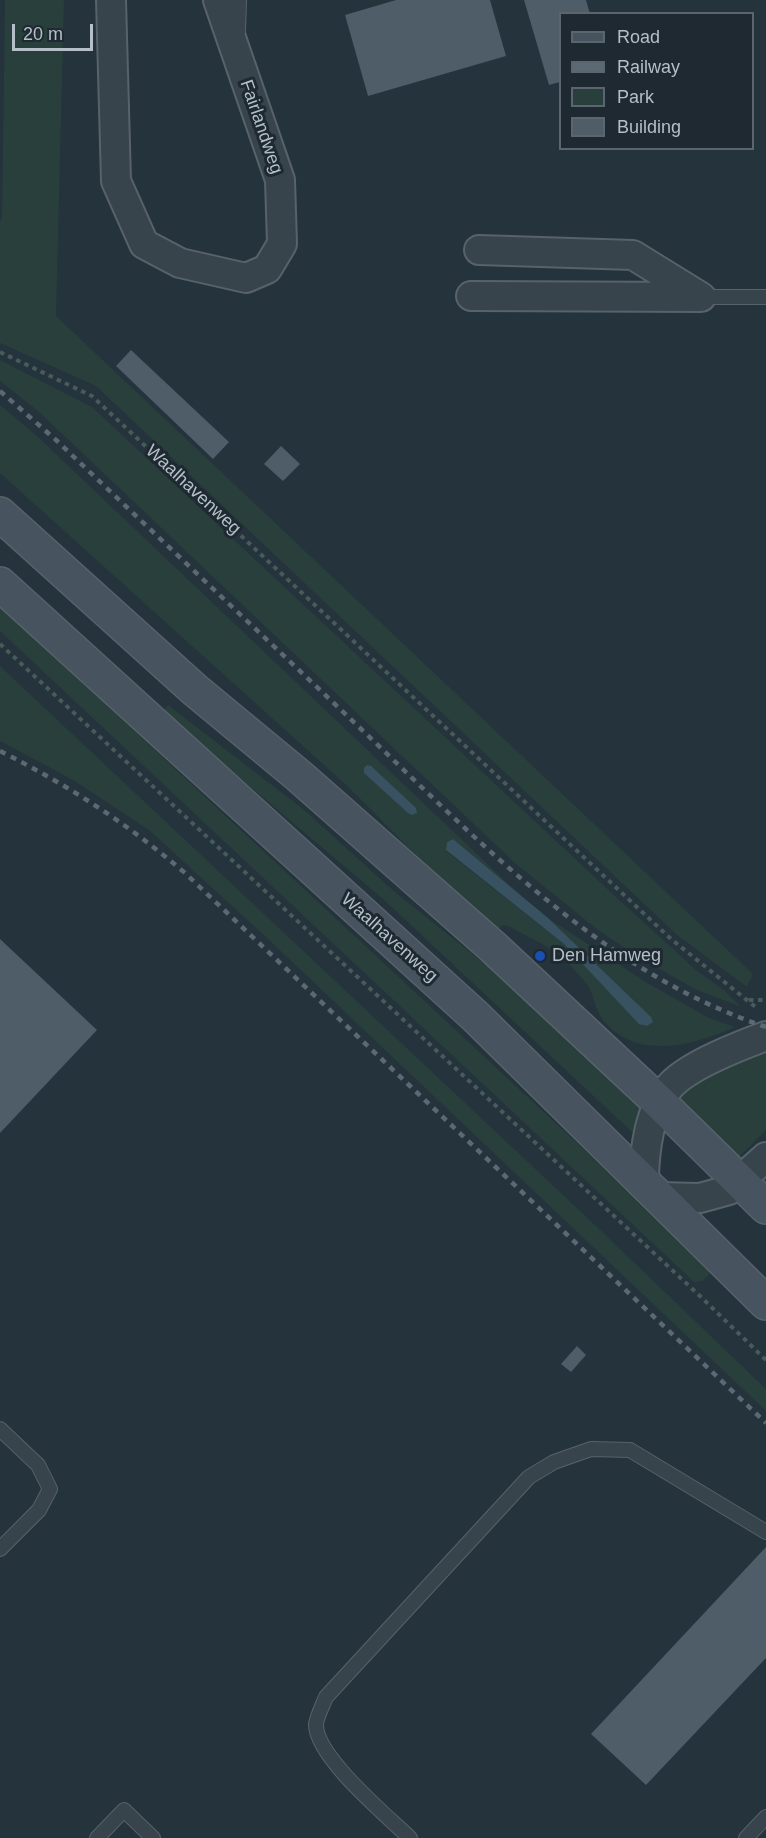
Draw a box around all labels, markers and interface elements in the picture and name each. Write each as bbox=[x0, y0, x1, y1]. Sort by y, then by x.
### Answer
scale bar bbox=[15, 12, 96, 50]
legend bbox=[559, 12, 754, 150]
text: 20 m bbox=[23, 24, 63, 44]
text: Road bbox=[617, 27, 660, 47]
text: Railway bbox=[617, 57, 680, 77]
street label: Fairlandweg bbox=[235, 77, 287, 177]
text: Park bbox=[617, 87, 654, 107]
text: Building bbox=[617, 117, 681, 137]
street label: Waalhavenweg bbox=[141, 440, 245, 540]
street label: Waalhavenweg bbox=[336, 889, 442, 987]
place label: Den Hamweg bbox=[552, 945, 661, 967]
marker: Den Hamweg bbox=[533, 949, 547, 963]

